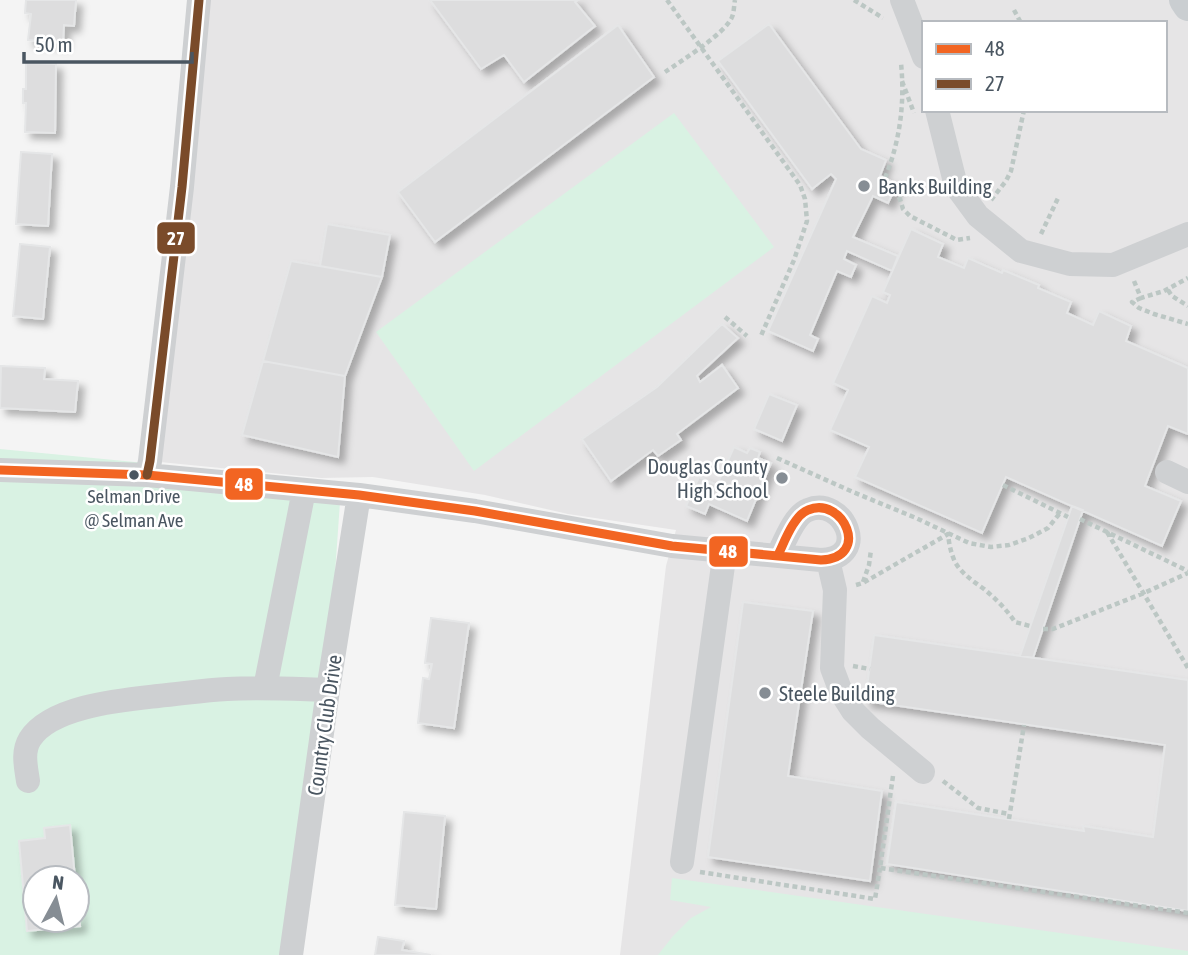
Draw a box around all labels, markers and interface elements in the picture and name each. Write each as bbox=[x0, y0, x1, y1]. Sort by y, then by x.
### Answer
scale bar bbox=[24, 21, 192, 65]
legend bbox=[922, 21, 1167, 112]
text: 50 m bbox=[35, 32, 73, 56]
text: 48 bbox=[985, 36, 1005, 60]
text: 27 bbox=[985, 71, 1005, 95]
place label: Banks Building bbox=[878, 174, 992, 198]
marker: Banks Building bbox=[856, 178, 872, 194]
line badge: 27 bbox=[156, 221, 196, 255]
text: 27 bbox=[167, 227, 185, 249]
place label: Douglas County High School bbox=[647, 454, 768, 502]
line badge: 48 bbox=[224, 467, 264, 501]
marker: Selman Drive @ Selman Ave bbox=[127, 468, 141, 482]
marker: Douglas County High School bbox=[774, 470, 790, 486]
text: 48 bbox=[234, 473, 253, 495]
place label: Selman Drive @ Selman Ave bbox=[85, 485, 183, 531]
line badge: 48 bbox=[708, 535, 749, 568]
text: 48 bbox=[718, 540, 737, 562]
street label: Country Club Drive bbox=[302, 653, 346, 797]
place label: Steele Building bbox=[779, 681, 895, 705]
marker: Steele Building bbox=[757, 685, 773, 701]
north arrow bbox=[21, 864, 91, 934]
text: N bbox=[51, 871, 65, 894]

